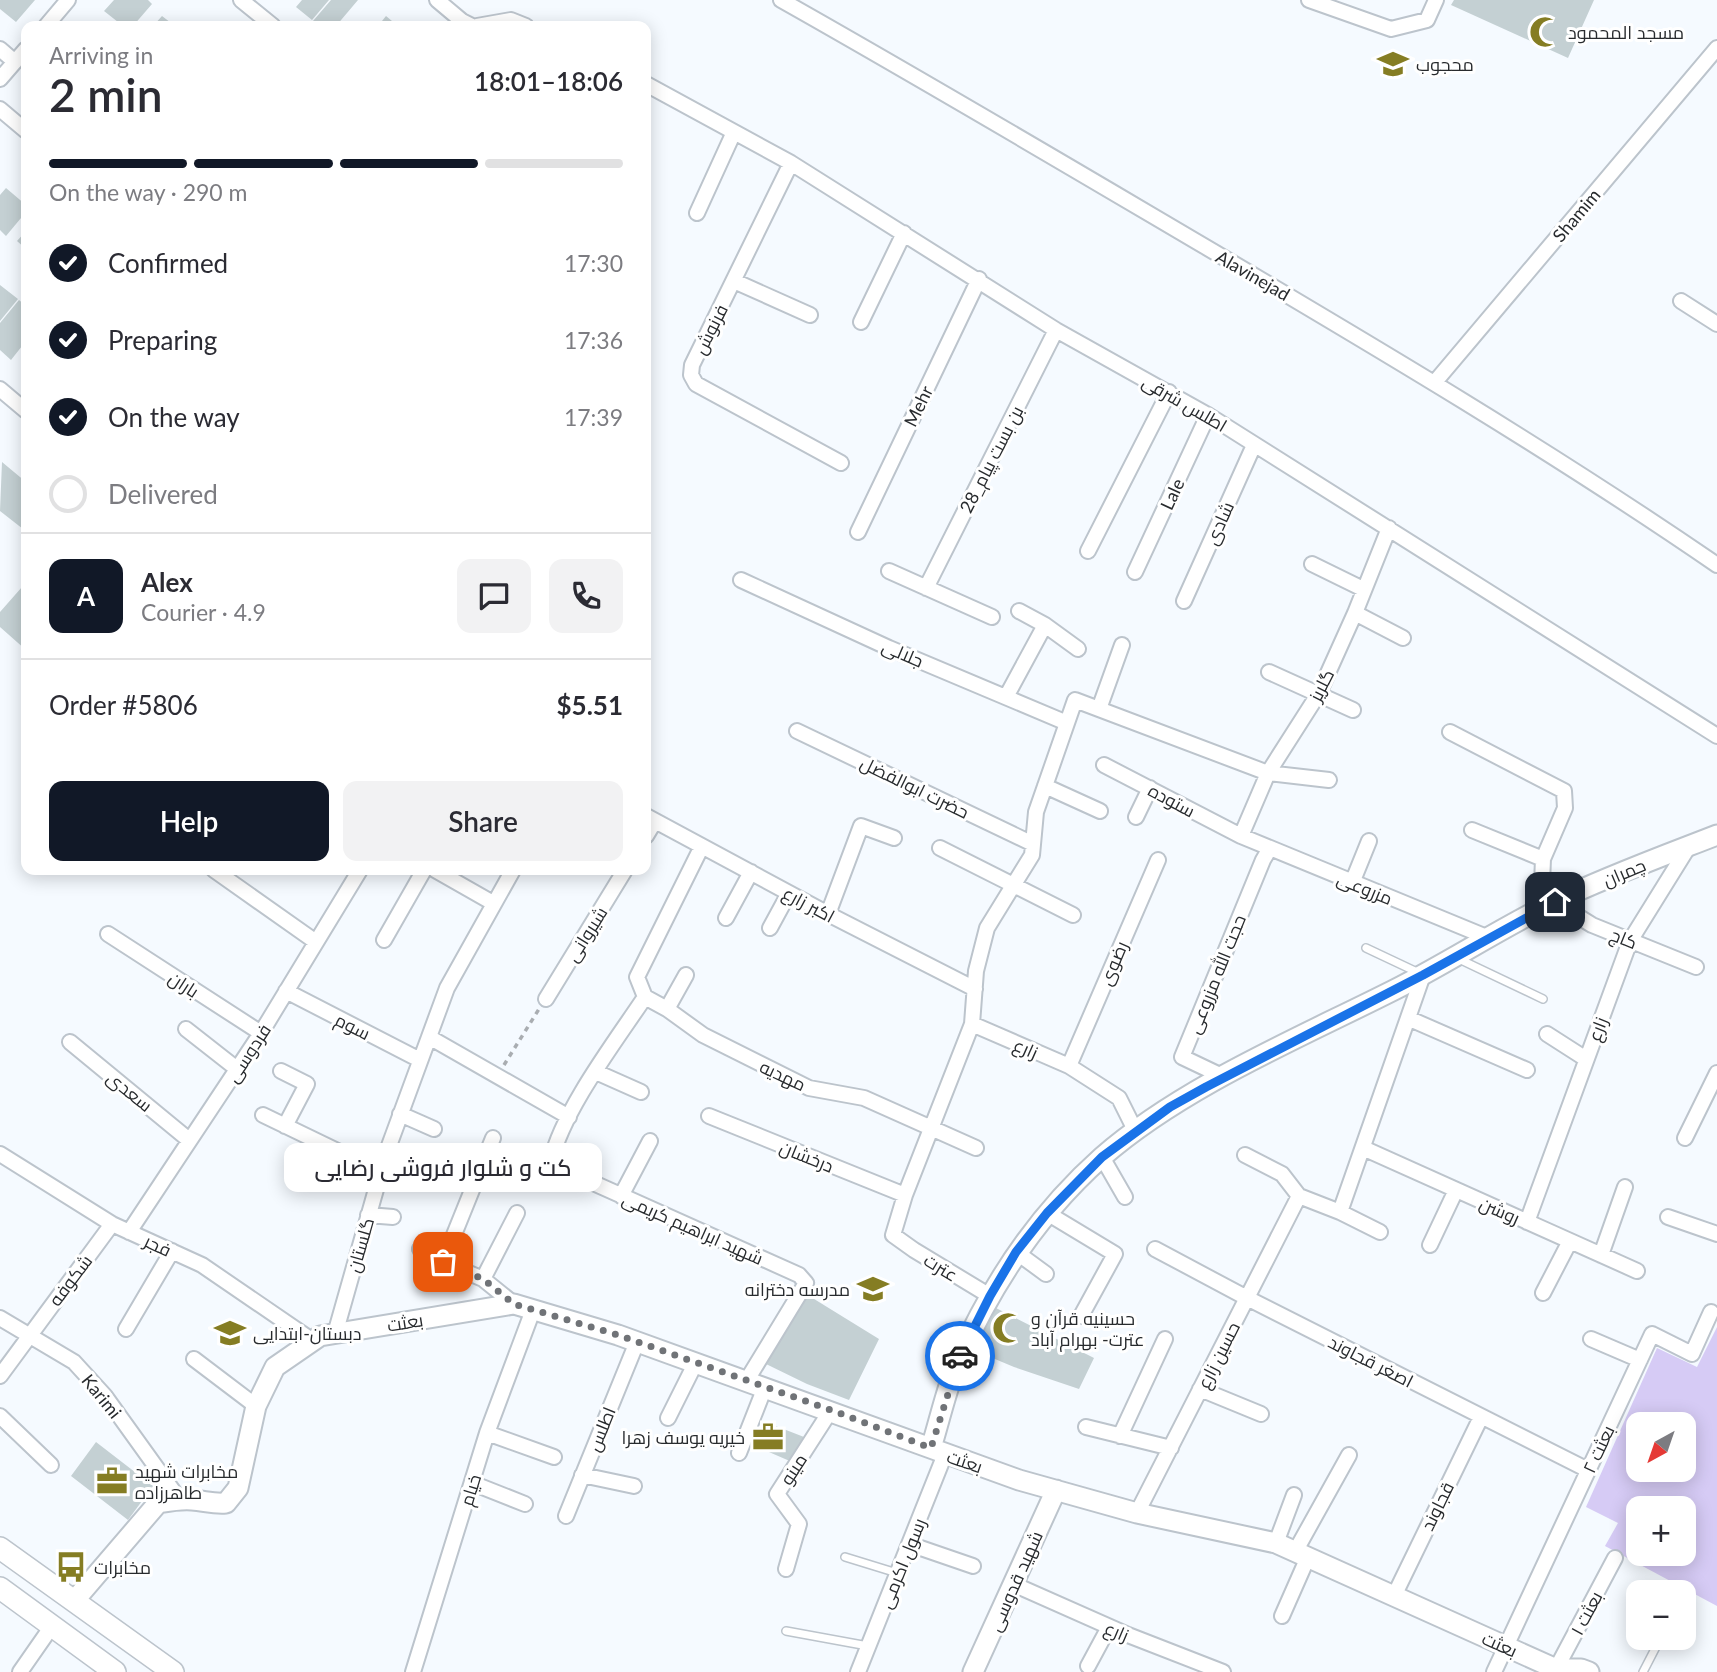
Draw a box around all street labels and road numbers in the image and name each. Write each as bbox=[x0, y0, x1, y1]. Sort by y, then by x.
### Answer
street label: Shamim bbox=[1547, 184, 1605, 246]
street label: Alavinejad bbox=[1212, 245, 1294, 305]
street label: فرنوش bbox=[688, 300, 733, 358]
street label: اطلس شرقی bbox=[1138, 370, 1231, 437]
street label: Mehr bbox=[899, 382, 937, 430]
street label: بن بست پیام_28 bbox=[955, 402, 1029, 517]
street label: Lale bbox=[1155, 475, 1189, 513]
street label: شادی bbox=[1200, 498, 1239, 548]
street label: جلالی bbox=[879, 634, 927, 672]
street label: گلریز bbox=[1303, 665, 1339, 706]
street label: حضرت ابوالفضل bbox=[857, 751, 973, 824]
street label: ستوده bbox=[1144, 779, 1199, 822]
street label: چمران bbox=[1599, 853, 1650, 893]
street label: مزروعی bbox=[1334, 867, 1396, 910]
street label: اکبر زارع bbox=[778, 881, 839, 929]
street label: شیروانی bbox=[561, 902, 612, 966]
street label: حجت الله مزروعی bbox=[1182, 911, 1251, 1037]
street label: کاج bbox=[1607, 923, 1641, 955]
street label: رضوی bbox=[1094, 938, 1133, 989]
street label: باران bbox=[164, 966, 203, 1003]
street label: سوم bbox=[331, 1008, 374, 1046]
street label: زارع bbox=[1582, 1014, 1613, 1045]
street label: فردوسی bbox=[221, 1019, 276, 1087]
street label: زارع bbox=[1010, 1033, 1042, 1065]
street label: مهدیه bbox=[756, 1055, 810, 1096]
street label: سعدی bbox=[102, 1066, 157, 1117]
street label: درخشان bbox=[776, 1135, 837, 1178]
street label: شهید ابراهیم کریمی bbox=[618, 1187, 767, 1271]
street label: روشن bbox=[1476, 1191, 1524, 1229]
street label: گلستان bbox=[342, 1215, 379, 1275]
street label: فجر bbox=[140, 1229, 175, 1262]
street label: عترت bbox=[920, 1248, 962, 1286]
street label: شکوفه bbox=[44, 1250, 97, 1311]
street label: بعثت bbox=[385, 1308, 425, 1336]
street label: حسین زارع bbox=[1192, 1318, 1246, 1393]
street label: اصغر قجاوند bbox=[1324, 1330, 1417, 1393]
street label: Karimi bbox=[77, 1369, 127, 1423]
street label: اطلس bbox=[582, 1403, 621, 1455]
street label: بعثت ۲ bbox=[1577, 1422, 1619, 1476]
street label: بعثت bbox=[944, 1445, 986, 1477]
street label: مینو bbox=[775, 1449, 812, 1489]
street label: خیام bbox=[455, 1472, 487, 1509]
street label: قجاوند bbox=[1416, 1478, 1459, 1534]
street label: رسول اکرمی bbox=[874, 1515, 931, 1612]
street label: شهید قدوسی bbox=[983, 1527, 1048, 1635]
street label: بعثت ۱ bbox=[1565, 1587, 1607, 1639]
street label: زارع bbox=[1101, 1616, 1132, 1648]
street label: بعثت bbox=[1479, 1627, 1521, 1661]

